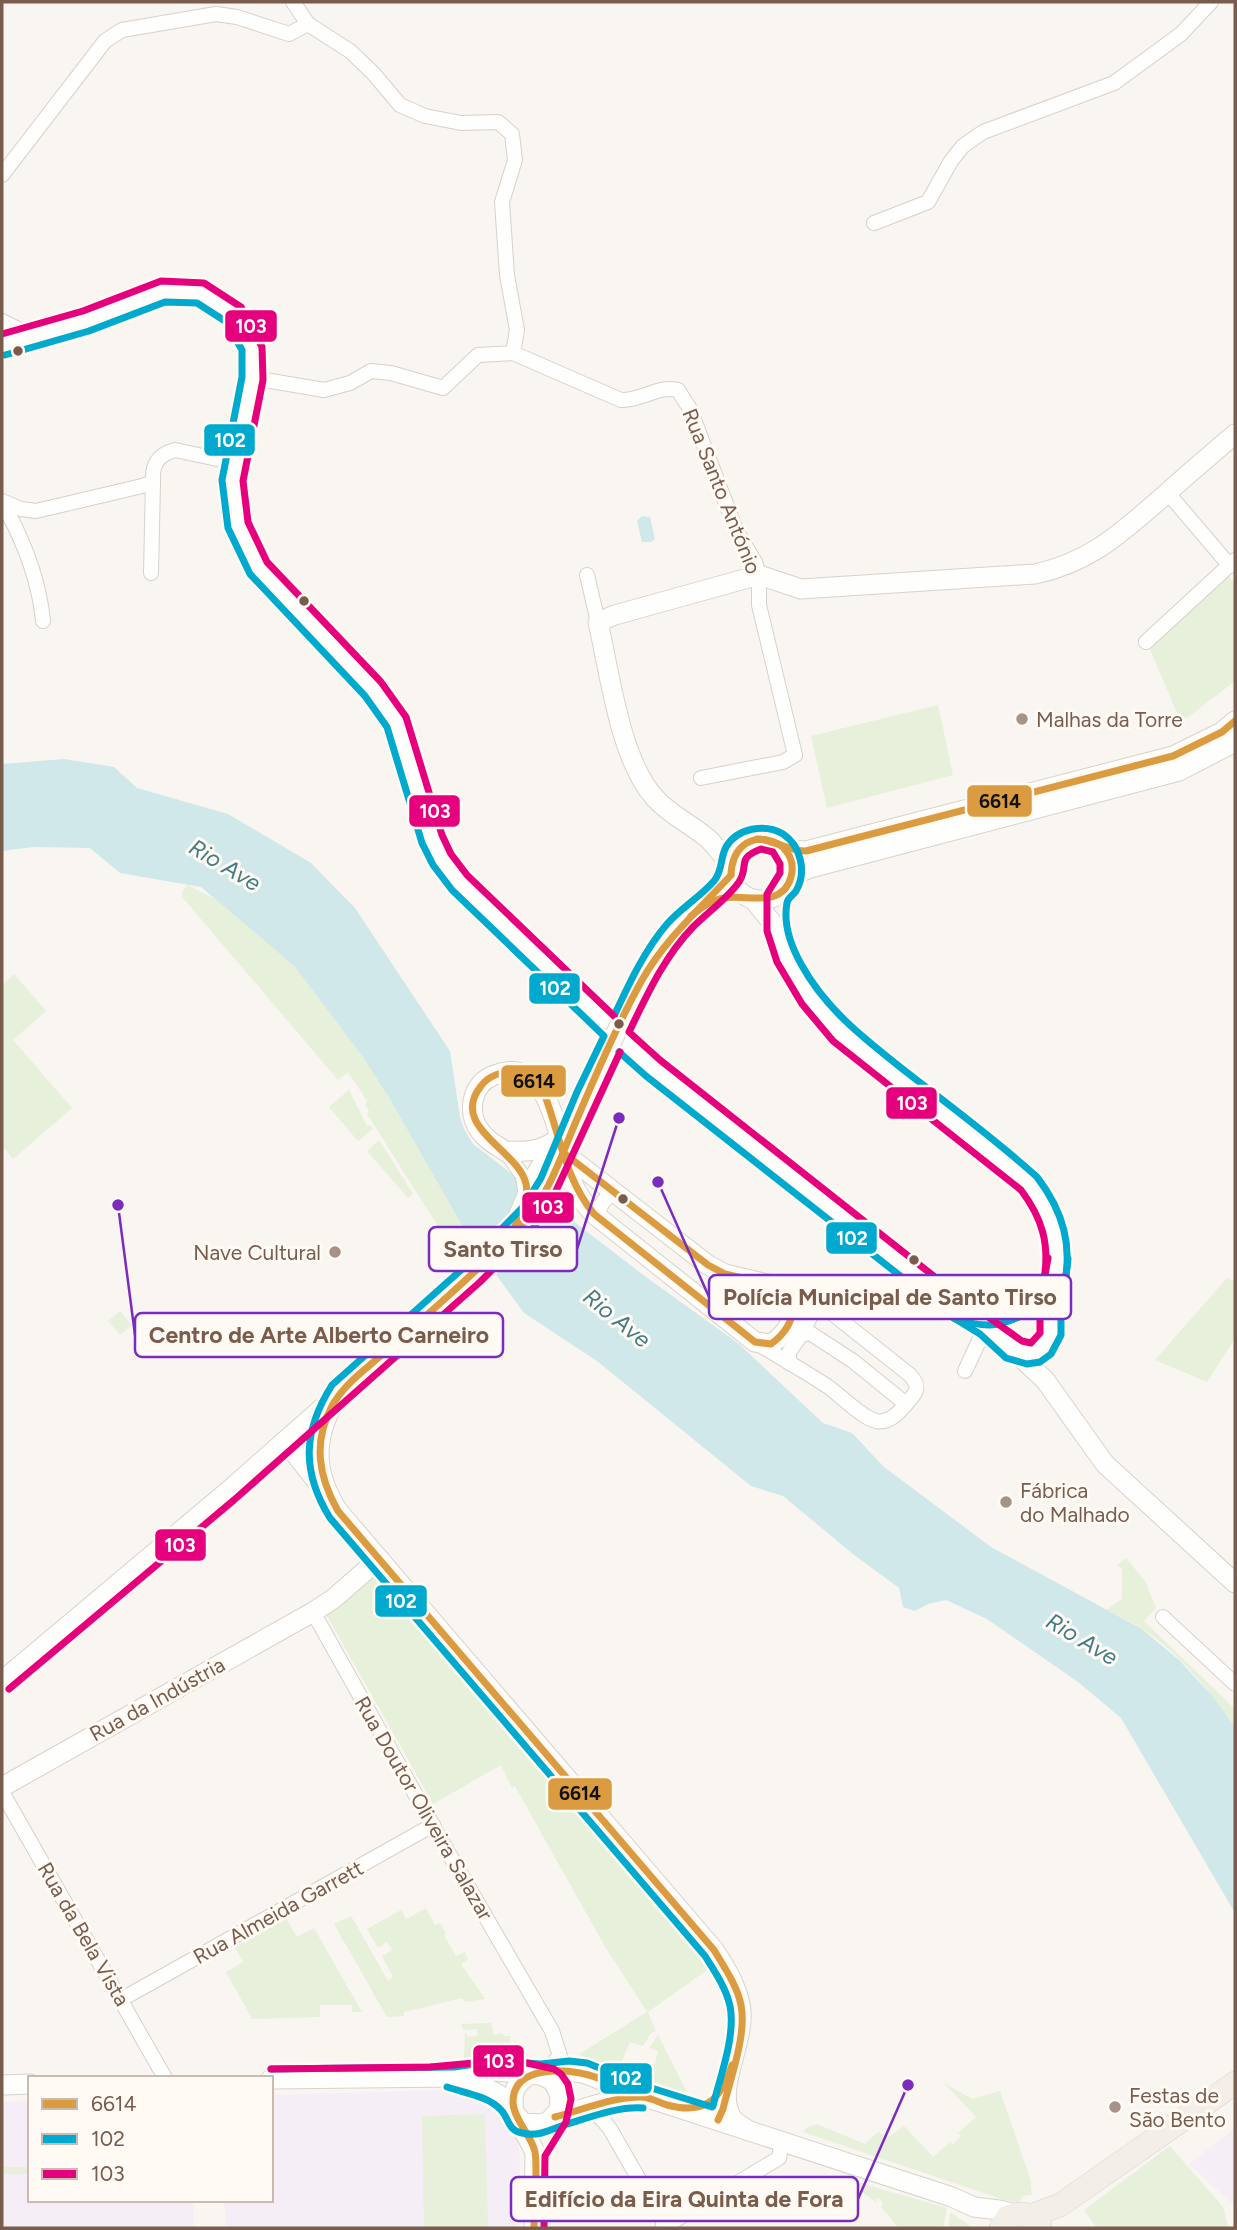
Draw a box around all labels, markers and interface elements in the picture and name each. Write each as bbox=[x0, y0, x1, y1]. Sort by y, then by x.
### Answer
line badge: 103 bbox=[224, 309, 278, 343]
text: 103 bbox=[236, 315, 266, 338]
unlabelled marker bbox=[11, 344, 25, 358]
street label: Rua Santo António bbox=[677, 405, 767, 577]
line badge: 102 bbox=[203, 423, 256, 457]
text: 102 bbox=[214, 429, 246, 452]
unlabelled marker bbox=[297, 594, 311, 608]
place label: Malhas da Torre bbox=[1036, 707, 1183, 732]
marker: Malhas da Torre bbox=[1014, 711, 1030, 727]
line badge: 6614 bbox=[966, 784, 1033, 818]
text: 6614 bbox=[979, 790, 1021, 813]
line badge: 103 bbox=[408, 794, 461, 828]
text: 103 bbox=[420, 800, 450, 823]
water label: Rio Ave bbox=[184, 833, 266, 897]
line badge: 102 bbox=[528, 972, 581, 1005]
text: 102 bbox=[539, 977, 571, 1000]
unlabelled marker bbox=[612, 1017, 626, 1031]
line badge: 6614 bbox=[500, 1064, 567, 1098]
text: 6614 bbox=[513, 1070, 555, 1093]
line badge: 103 bbox=[885, 1086, 938, 1120]
text: 103 bbox=[897, 1092, 927, 1115]
line badge: 103 bbox=[521, 1191, 575, 1224]
unlabelled marker bbox=[616, 1192, 630, 1206]
text: 103 bbox=[533, 1196, 563, 1219]
line badge: 102 bbox=[825, 1221, 878, 1255]
callout: Santo Tirso bbox=[429, 1227, 577, 1271]
text: 102 bbox=[836, 1227, 868, 1250]
text: Santo Tirso bbox=[443, 1235, 563, 1263]
place label: Nave Cultural bbox=[193, 1240, 321, 1265]
marker: Nave Cultural bbox=[327, 1244, 343, 1260]
unlabelled marker bbox=[907, 1253, 921, 1267]
callout: Polícia Municipal de Santo Tirso bbox=[709, 1275, 1071, 1319]
water label: Rio Ave bbox=[578, 1282, 657, 1354]
text: Polícia Municipal de Santo Tirso bbox=[723, 1283, 1057, 1311]
callout: Centro de Arte Alberto Carneiro bbox=[135, 1313, 503, 1357]
text: Centro de Arte Alberto Carneiro bbox=[149, 1321, 489, 1349]
place label: Fábrica do Malhado bbox=[1020, 1478, 1130, 1527]
marker: Fábrica do Malhado bbox=[998, 1494, 1014, 1510]
line badge: 103 bbox=[154, 1528, 207, 1562]
text: 103 bbox=[165, 1534, 195, 1557]
line badge: 102 bbox=[374, 1584, 428, 1618]
text: 102 bbox=[385, 1590, 417, 1613]
water label: Rio Ave bbox=[1041, 1607, 1123, 1671]
street label: Rua da Indústria bbox=[85, 1652, 229, 1746]
street label: Rua Doutor Oliveira Salazar bbox=[350, 1692, 498, 1924]
line badge: 6614 bbox=[547, 1777, 613, 1811]
text: 6614 bbox=[559, 1782, 601, 1805]
street label: Rua Almeida Garrett bbox=[189, 1855, 367, 1969]
street label: Rua da Bela Vista bbox=[33, 1858, 135, 2010]
line badge: 103 bbox=[472, 2044, 525, 2078]
text: 103 bbox=[484, 2050, 514, 2073]
line badge: 102 bbox=[599, 2062, 653, 2095]
text: 102 bbox=[610, 2067, 642, 2090]
legend bbox=[28, 2076, 273, 2202]
place label: Festas de São Bento bbox=[1129, 2083, 1226, 2132]
text: 6614 bbox=[91, 2091, 137, 2116]
marker: Festas de São Bento bbox=[1107, 2099, 1123, 2115]
text: 102 bbox=[91, 2126, 125, 2151]
text: 103 bbox=[91, 2161, 125, 2186]
callout: Edifício da Eira Quinta de Fora bbox=[511, 2177, 858, 2221]
text: Edifício da Eira Quinta de Fora bbox=[524, 2185, 844, 2213]

